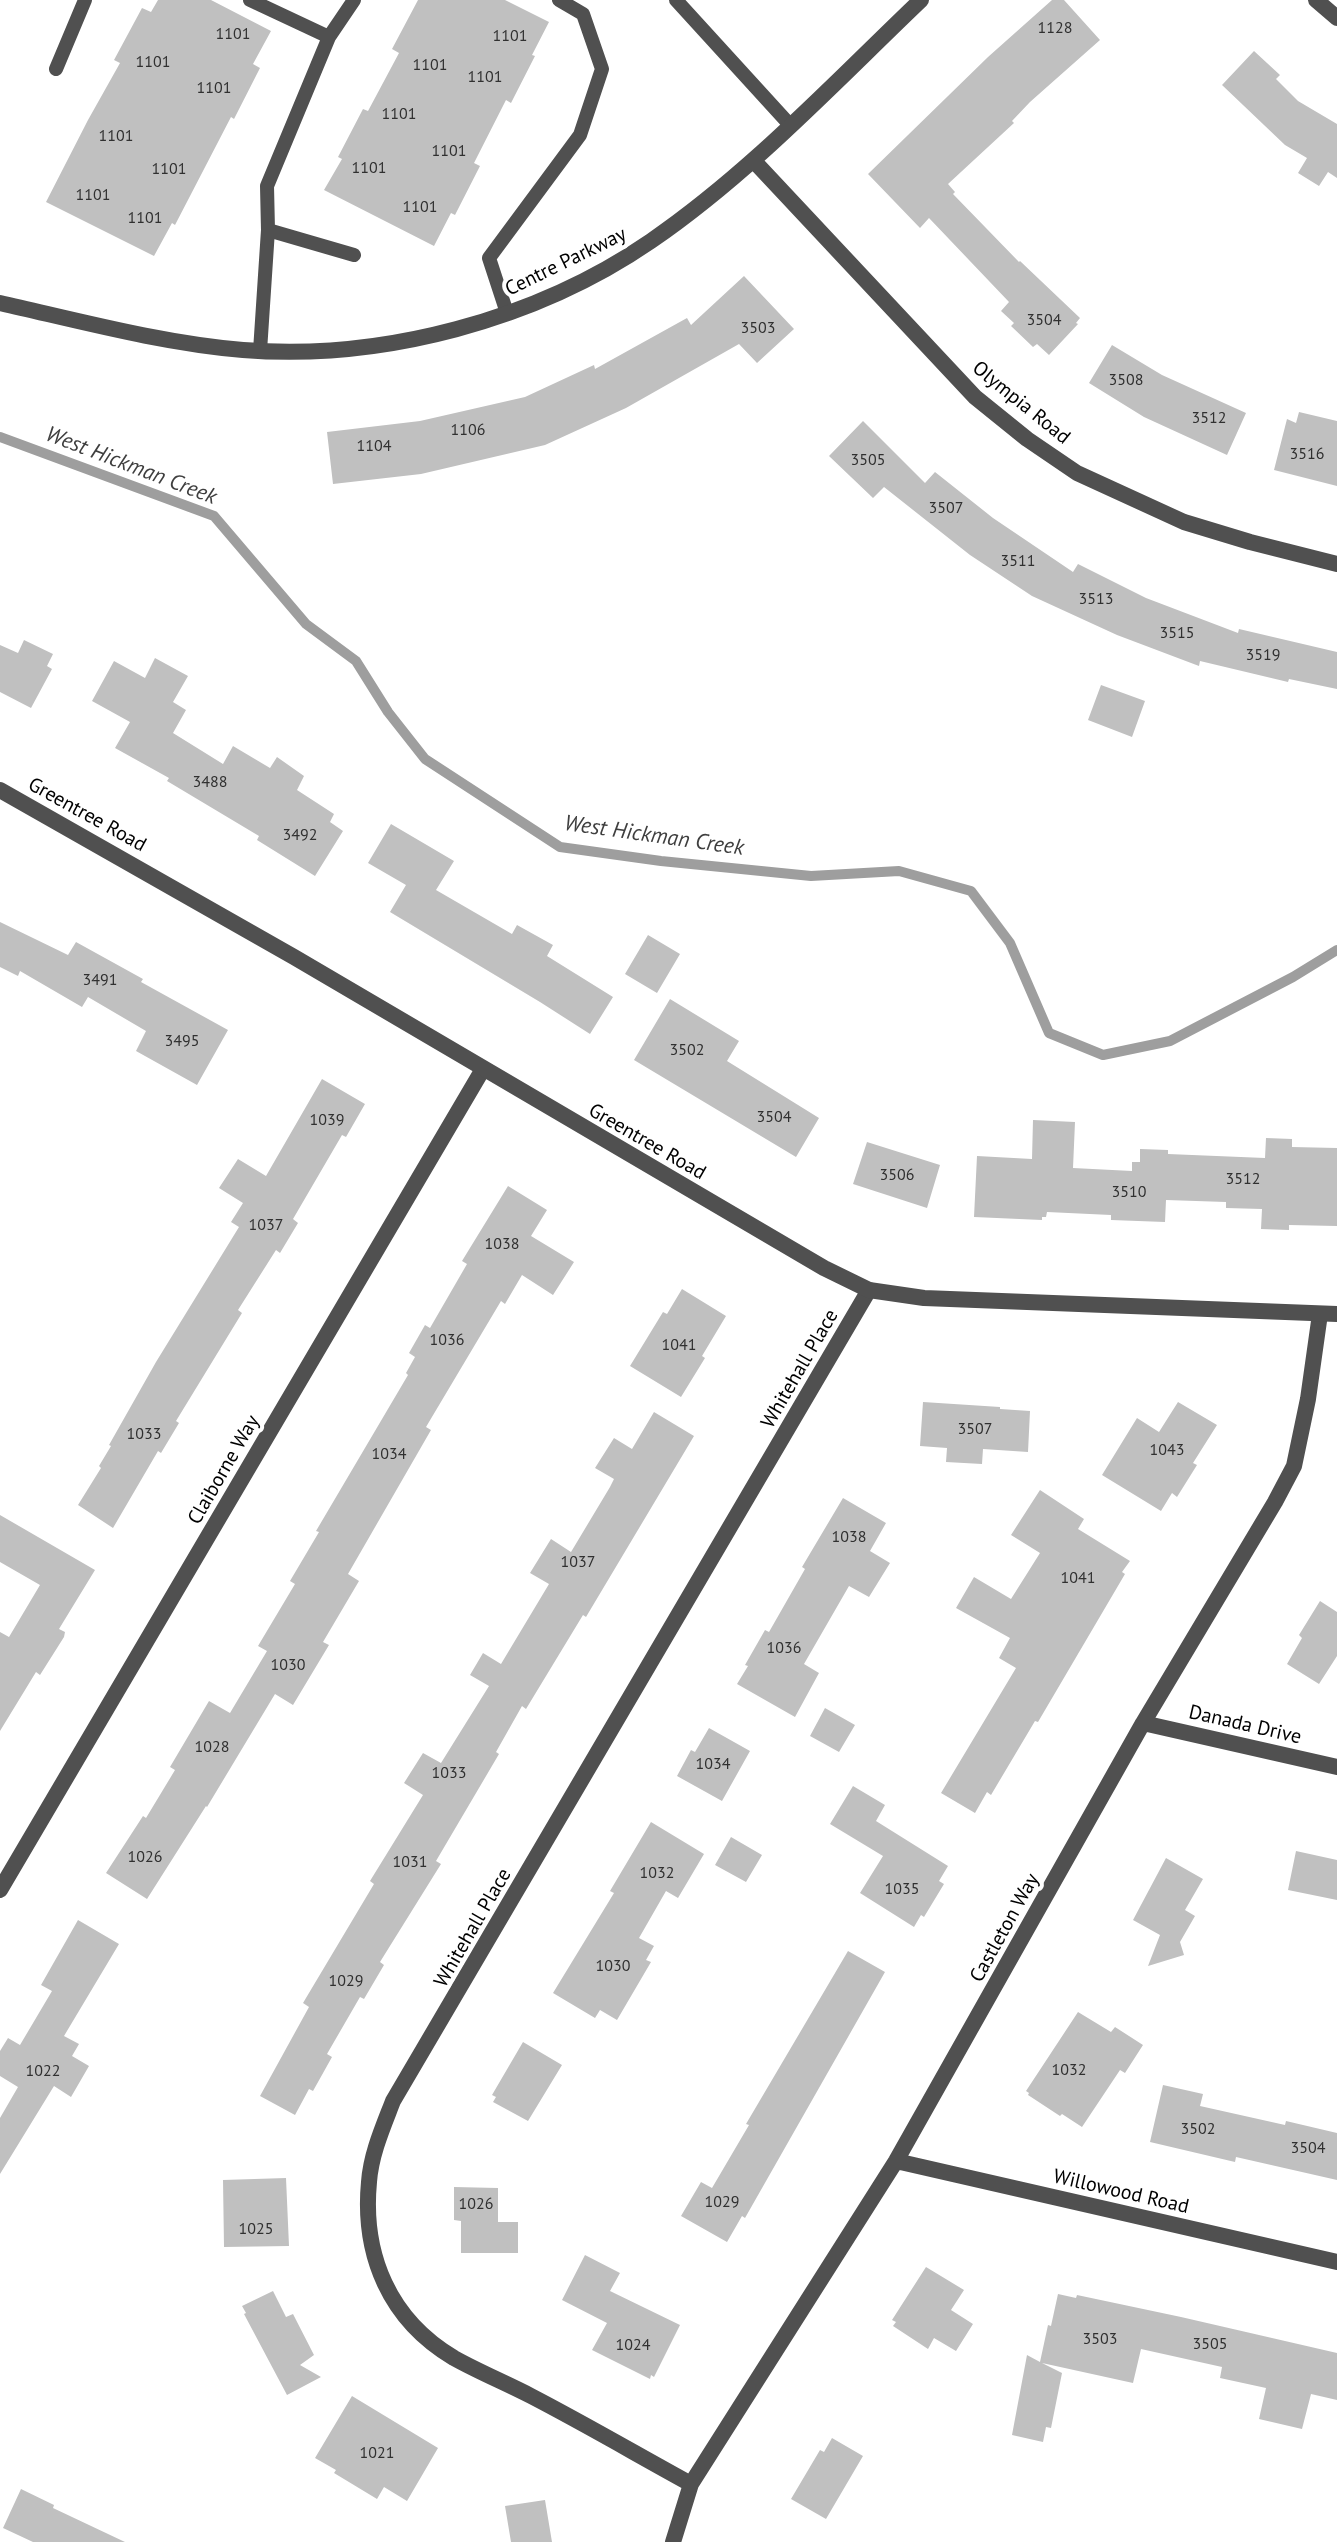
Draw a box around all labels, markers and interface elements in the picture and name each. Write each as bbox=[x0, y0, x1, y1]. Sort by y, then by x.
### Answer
house number: 1128 bbox=[1038, 18, 1072, 38]
house number: 1101 bbox=[216, 24, 250, 44]
house number: 1101 bbox=[493, 26, 527, 46]
house number: 1101 bbox=[136, 52, 170, 72]
house number: 1101 bbox=[413, 55, 447, 75]
house number: 1101 bbox=[468, 67, 502, 87]
house number: 1101 bbox=[197, 78, 231, 98]
house number: 1101 bbox=[382, 104, 416, 124]
house number: 1101 bbox=[99, 126, 133, 146]
house number: 1101 bbox=[432, 141, 466, 161]
house number: 1101 bbox=[352, 158, 386, 178]
house number: 1101 bbox=[152, 159, 186, 179]
house number: 1101 bbox=[76, 185, 110, 205]
house number: 1101 bbox=[403, 197, 437, 217]
house number: 1101 bbox=[128, 208, 162, 228]
street label: Centre Parkway bbox=[502, 222, 630, 302]
house number: 3504 bbox=[1027, 310, 1061, 330]
house number: 3503 bbox=[741, 318, 775, 338]
street label: Olympia Road bbox=[967, 356, 1075, 450]
house number: 3508 bbox=[1109, 370, 1143, 390]
house number: 3512 bbox=[1192, 408, 1226, 428]
house number: 1106 bbox=[451, 420, 485, 440]
water label: West Hickman Creek bbox=[42, 421, 220, 511]
house number: 1104 bbox=[357, 436, 391, 456]
house number: 3516 bbox=[1290, 444, 1324, 464]
house number: 3505 bbox=[851, 450, 885, 470]
house number: 3507 bbox=[929, 498, 963, 518]
house number: 3511 bbox=[1001, 551, 1035, 571]
house number: 3513 bbox=[1079, 589, 1113, 609]
house number: 3515 bbox=[1160, 623, 1194, 643]
house number: 3519 bbox=[1246, 645, 1280, 665]
house number: 3488 bbox=[193, 772, 227, 792]
street label: Greentree Road bbox=[24, 773, 150, 857]
water label: West Hickman Creek bbox=[563, 810, 745, 862]
house number: 3492 bbox=[283, 825, 317, 845]
house number: 3491 bbox=[83, 970, 117, 990]
house number: 3495 bbox=[165, 1031, 199, 1051]
house number: 3502 bbox=[670, 1040, 704, 1060]
street label: Greentree Road bbox=[584, 1099, 710, 1185]
house number: 3504 bbox=[757, 1107, 791, 1127]
house number: 1039 bbox=[310, 1110, 344, 1130]
house number: 3506 bbox=[880, 1165, 914, 1185]
house number: 3512 bbox=[1226, 1169, 1260, 1189]
house number: 3510 bbox=[1112, 1182, 1146, 1202]
house number: 1037 bbox=[249, 1215, 283, 1235]
house number: 1038 bbox=[485, 1234, 519, 1254]
street label: Whitehall Place bbox=[756, 1305, 844, 1433]
house number: 1036 bbox=[430, 1330, 464, 1350]
house number: 1041 bbox=[662, 1335, 696, 1355]
street label: Claiborne Way bbox=[183, 1411, 265, 1529]
house number: 3507 bbox=[958, 1419, 992, 1439]
house number: 1033 bbox=[127, 1424, 161, 1444]
house number: 1043 bbox=[1150, 1440, 1184, 1460]
house number: 1034 bbox=[372, 1444, 406, 1464]
house number: 1038 bbox=[832, 1527, 866, 1547]
house number: 1037 bbox=[561, 1552, 595, 1572]
house number: 1041 bbox=[1061, 1568, 1095, 1588]
house number: 1036 bbox=[767, 1638, 801, 1658]
house number: 1030 bbox=[271, 1655, 305, 1675]
street label: Danada Drive bbox=[1186, 1700, 1304, 1750]
house number: 1028 bbox=[195, 1737, 229, 1757]
house number: 1034 bbox=[696, 1754, 730, 1774]
house number: 1033 bbox=[432, 1763, 466, 1783]
house number: 1026 bbox=[128, 1847, 162, 1867]
house number: 1031 bbox=[393, 1852, 427, 1872]
house number: 1032 bbox=[640, 1863, 674, 1883]
street label: Whitehall Place bbox=[429, 1864, 517, 1992]
street label: Castleton Way bbox=[965, 1869, 1045, 1987]
house number: 1035 bbox=[885, 1879, 919, 1899]
house number: 1030 bbox=[596, 1956, 630, 1976]
house number: 1029 bbox=[329, 1971, 363, 1991]
house number: 1032 bbox=[1052, 2060, 1086, 2080]
house number: 1022 bbox=[26, 2061, 60, 2081]
house number: 3502 bbox=[1181, 2119, 1215, 2139]
house number: 3504 bbox=[1291, 2138, 1325, 2158]
street label: Willowood Road bbox=[1051, 2165, 1191, 2219]
house number: 1029 bbox=[705, 2192, 739, 2212]
house number: 1026 bbox=[459, 2194, 493, 2214]
house number: 1025 bbox=[239, 2219, 273, 2239]
house number: 3503 bbox=[1083, 2329, 1117, 2349]
house number: 3505 bbox=[1193, 2334, 1227, 2354]
house number: 1024 bbox=[616, 2335, 650, 2355]
house number: 1021 bbox=[360, 2443, 394, 2463]

